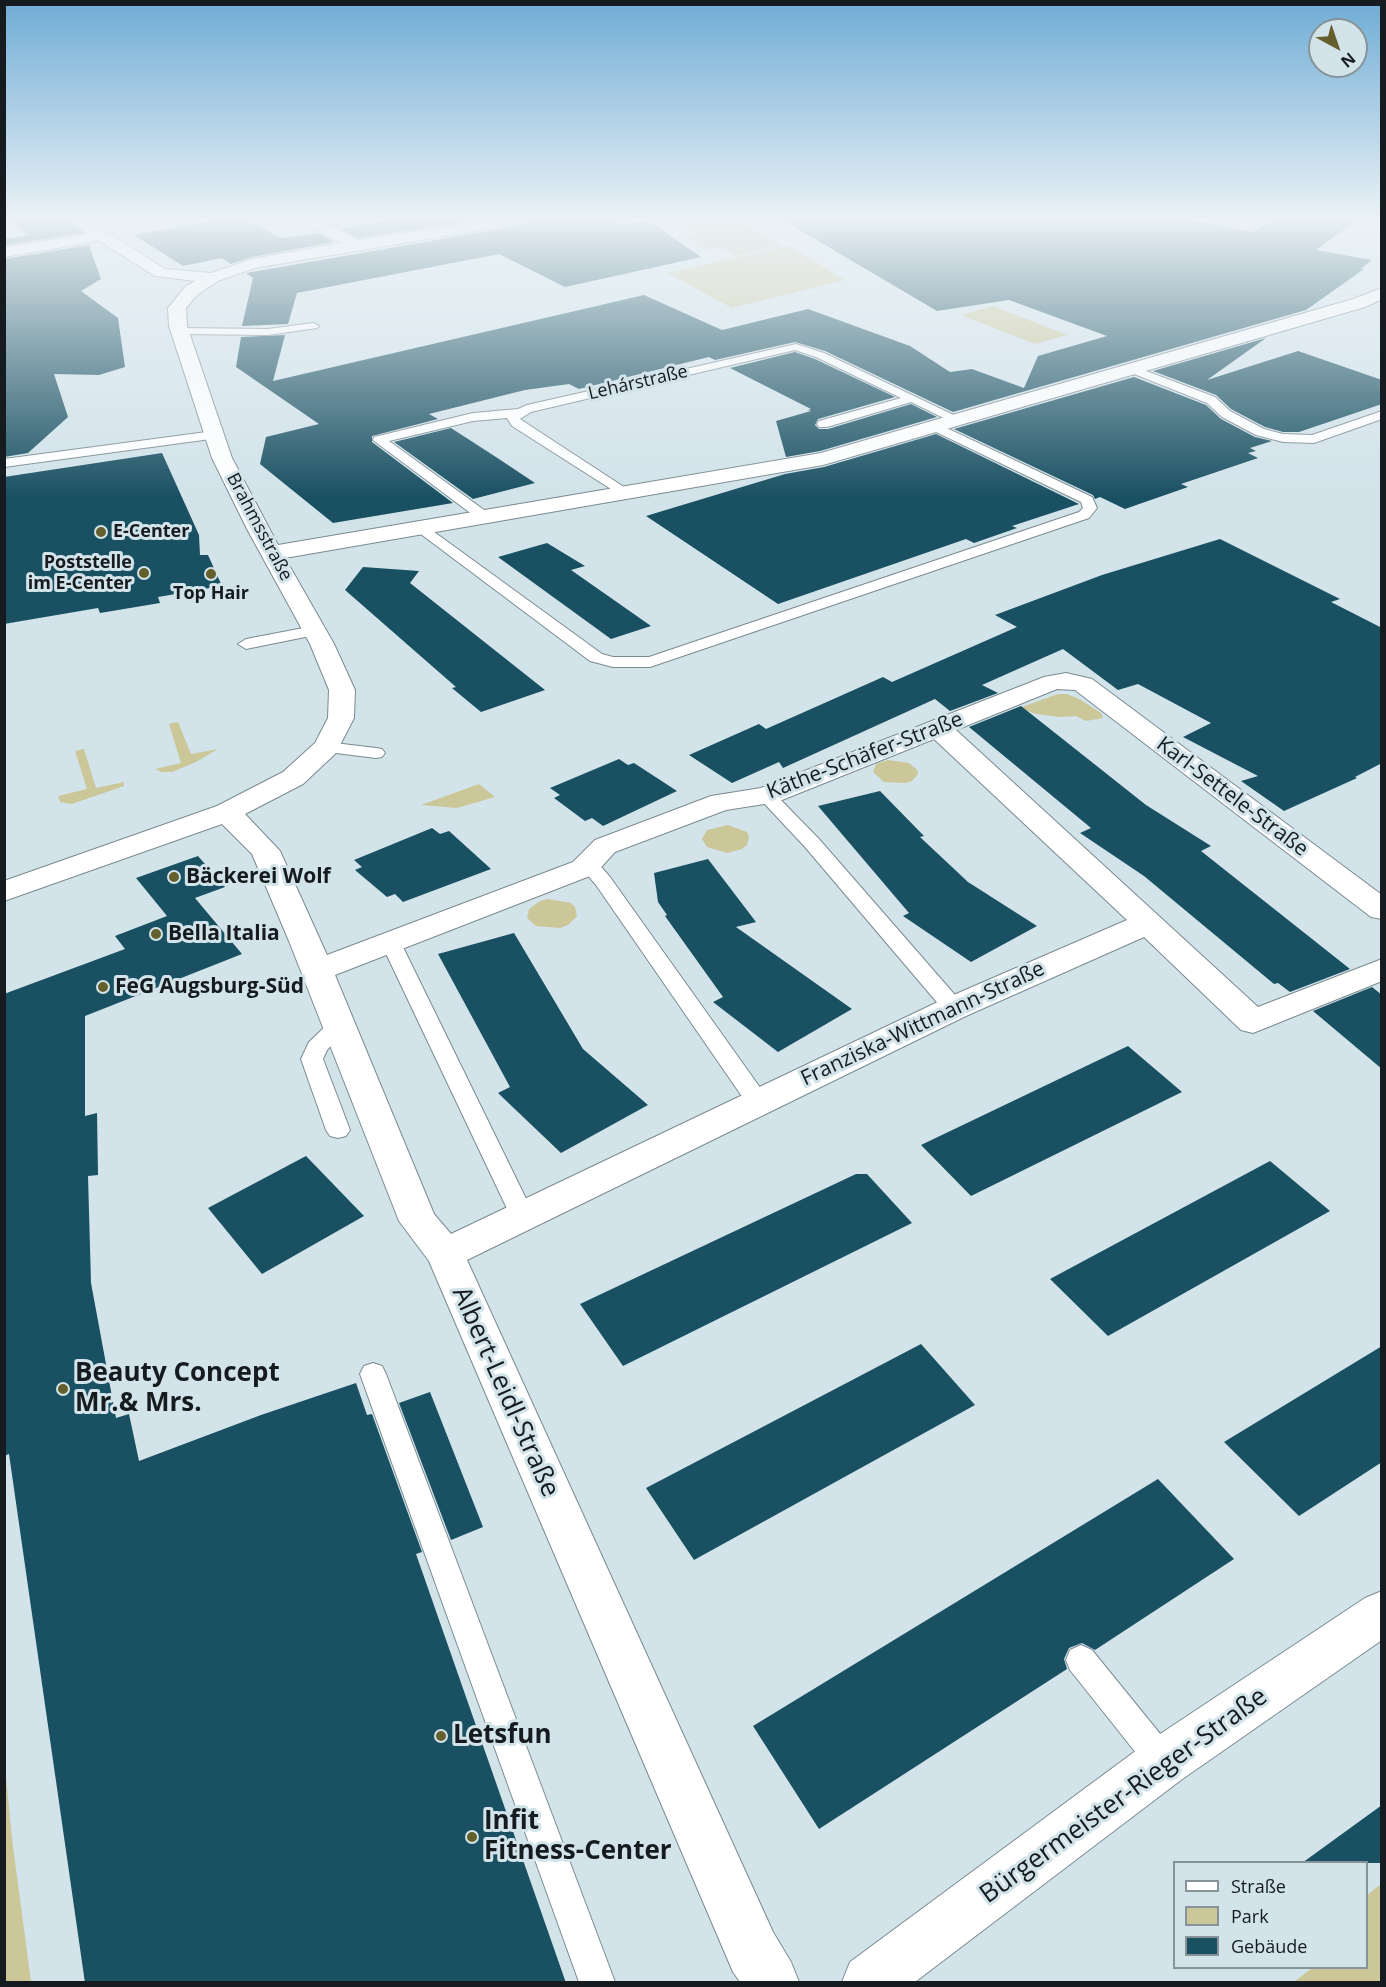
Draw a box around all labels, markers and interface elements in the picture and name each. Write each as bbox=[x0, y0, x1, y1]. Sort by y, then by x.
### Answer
north arrow bbox=[1308, 18, 1368, 78]
text: N bbox=[1336, 48, 1360, 73]
street label: Lehárstraße bbox=[586, 361, 690, 405]
street label: Brahmsstraße bbox=[222, 469, 296, 585]
place label: E-Center bbox=[113, 521, 189, 543]
marker: E-Center bbox=[94, 525, 108, 539]
place label: Poststelle im E-Center bbox=[28, 552, 132, 594]
marker: Poststelle im E-Center bbox=[137, 566, 151, 580]
marker: Top Hair bbox=[204, 567, 218, 581]
place label: Top Hair bbox=[173, 583, 249, 605]
street label: Käthe-Schäfer-Straße bbox=[763, 707, 967, 805]
street label: Karl-Settele-Straße bbox=[1151, 732, 1313, 862]
place label: Bäckerei Wolf bbox=[186, 864, 331, 890]
marker: Bäckerei Wolf bbox=[167, 870, 181, 884]
place label: Bella Italia bbox=[168, 921, 280, 947]
marker: Bella Italia bbox=[149, 927, 163, 941]
street label: Franziska-Wittmann-Straße bbox=[797, 956, 1049, 1092]
place label: FeG Augsburg-Süd bbox=[115, 974, 304, 1000]
marker: FeG Augsburg-Süd bbox=[96, 980, 110, 994]
street label: Albert-Leidl-Straße bbox=[445, 1282, 565, 1502]
place label: Beauty Concept Mr.& Mrs. bbox=[75, 1358, 280, 1420]
marker: Beauty Concept Mr.& Mrs. bbox=[56, 1382, 70, 1396]
street label: Bürgermeister-Rieger-Straße bbox=[974, 1681, 1274, 1911]
place label: Letsfun bbox=[453, 1720, 552, 1752]
marker: Letsfun bbox=[434, 1729, 448, 1743]
place label: Infit Fitness-Center bbox=[484, 1806, 672, 1868]
marker: Infit Fitness-Center bbox=[465, 1830, 479, 1844]
legend bbox=[1173, 1861, 1368, 1969]
text: Park bbox=[1231, 1904, 1269, 1928]
text: Gebäude bbox=[1231, 1934, 1307, 1958]

